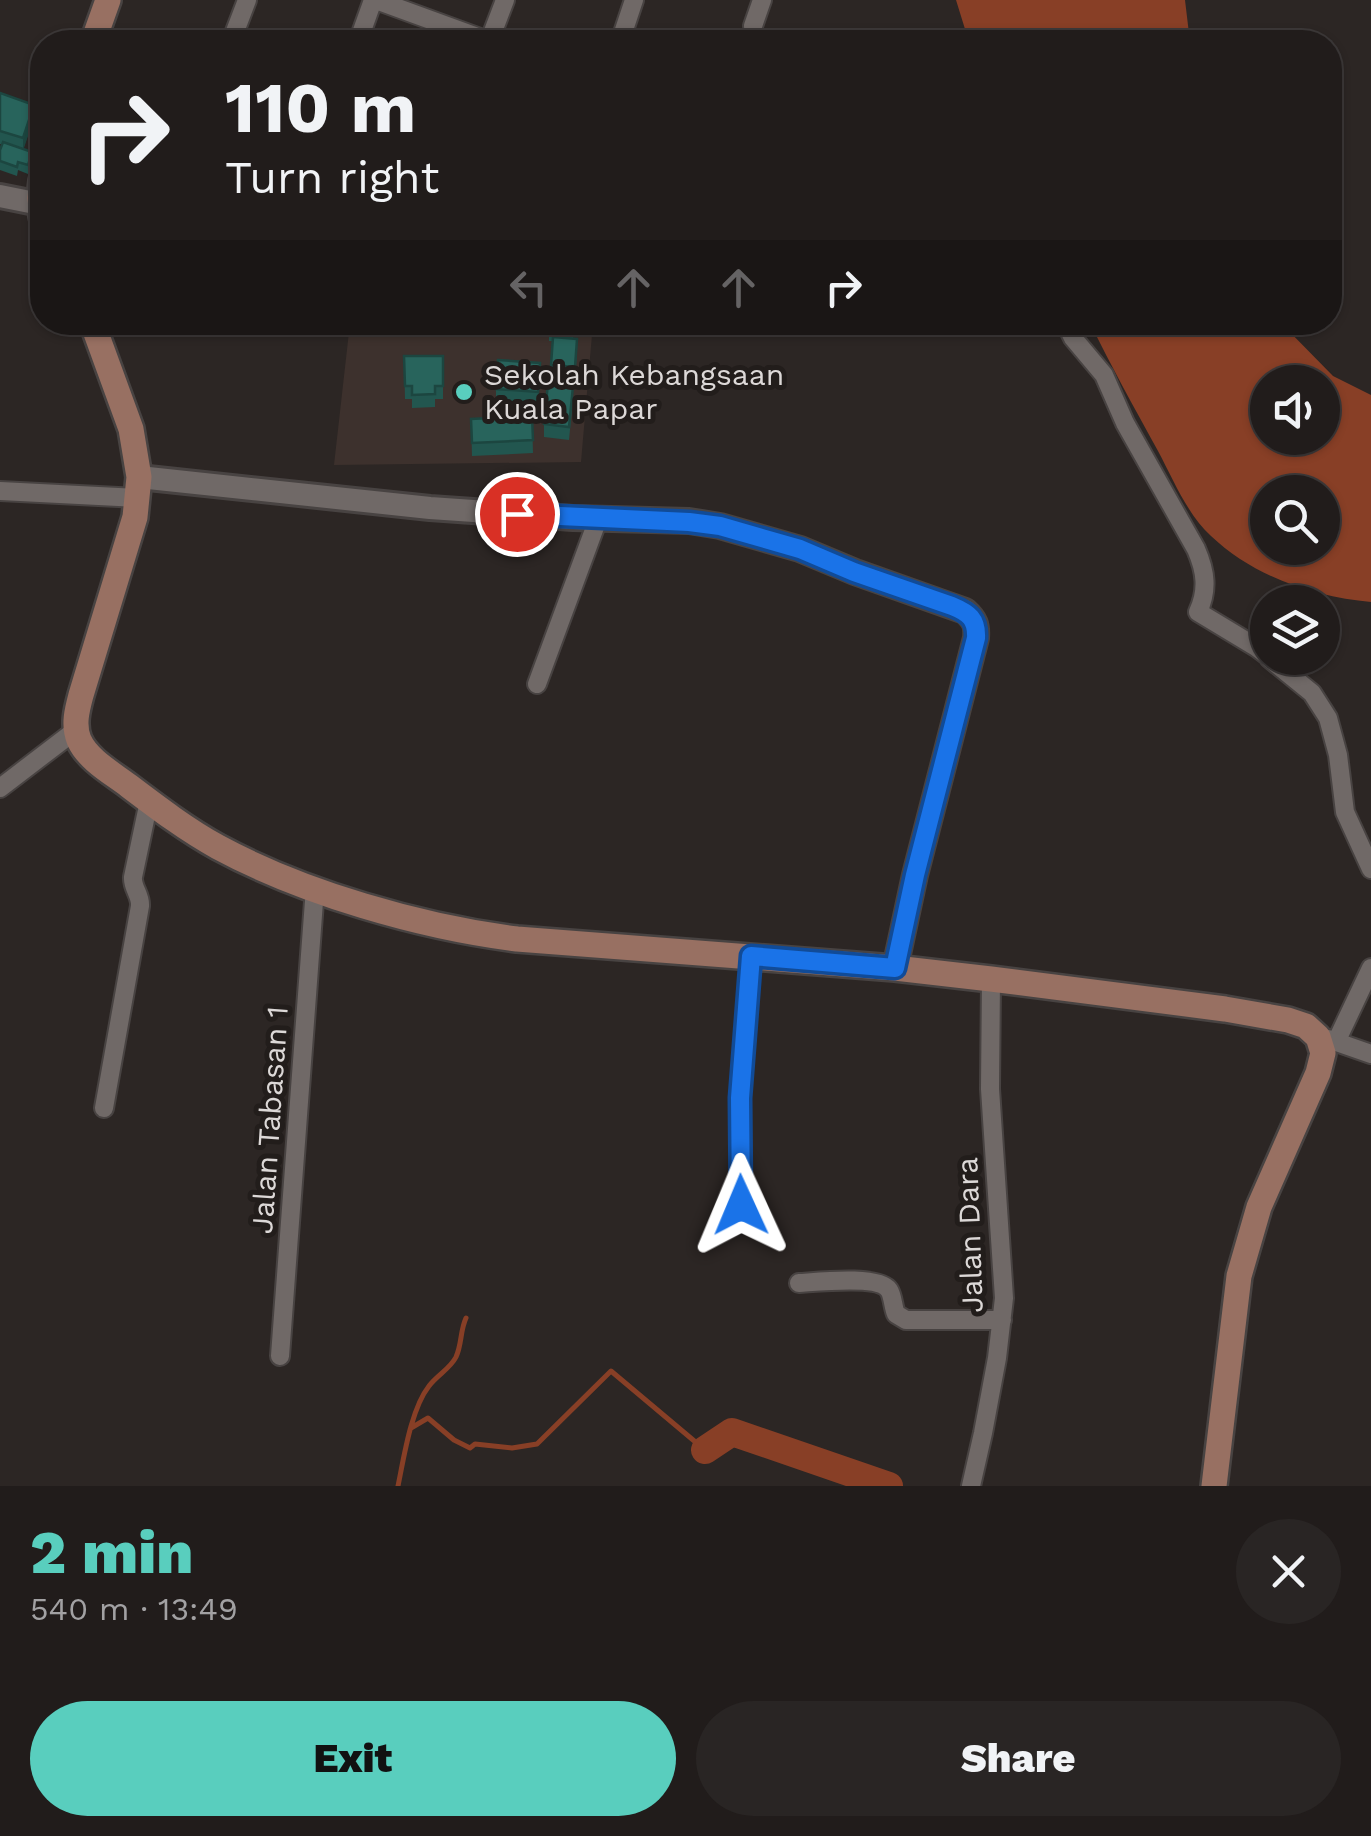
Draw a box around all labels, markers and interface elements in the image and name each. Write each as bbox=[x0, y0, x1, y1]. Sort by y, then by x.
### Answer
text: 110 m bbox=[225, 67, 416, 149]
icon: right bbox=[60, 70, 190, 200]
text: Turn right bbox=[225, 151, 439, 204]
icon: left bbox=[501, 260, 556, 315]
icon: ahead bbox=[606, 260, 661, 315]
icon: ahead bbox=[711, 260, 766, 315]
icon: right bbox=[816, 260, 871, 315]
place label: Sekolah Kebangsaan Kuala Papar bbox=[484, 357, 784, 426]
map controls bbox=[1250, 365, 1340, 675]
button: sound bbox=[1250, 365, 1340, 455]
marker: Sekolah Kebangsaan Kuala Papar bbox=[453, 381, 475, 403]
pin bbox=[475, 472, 560, 557]
button: search bbox=[1250, 475, 1340, 565]
icon: arrive bbox=[490, 487, 545, 542]
button: layers bbox=[1250, 585, 1340, 675]
street label: Jalan Tabasan 1 bbox=[244, 1005, 295, 1235]
position arrow bbox=[689, 1153, 793, 1257]
street label: Jalan Dara bbox=[949, 1157, 990, 1313]
text: 2 min bbox=[30, 1517, 194, 1588]
button: close bbox=[1236, 1519, 1341, 1624]
text: 540 m · 13:49 bbox=[30, 1590, 238, 1628]
button: Exit bbox=[30, 1701, 676, 1816]
button: Share bbox=[696, 1701, 1341, 1816]

